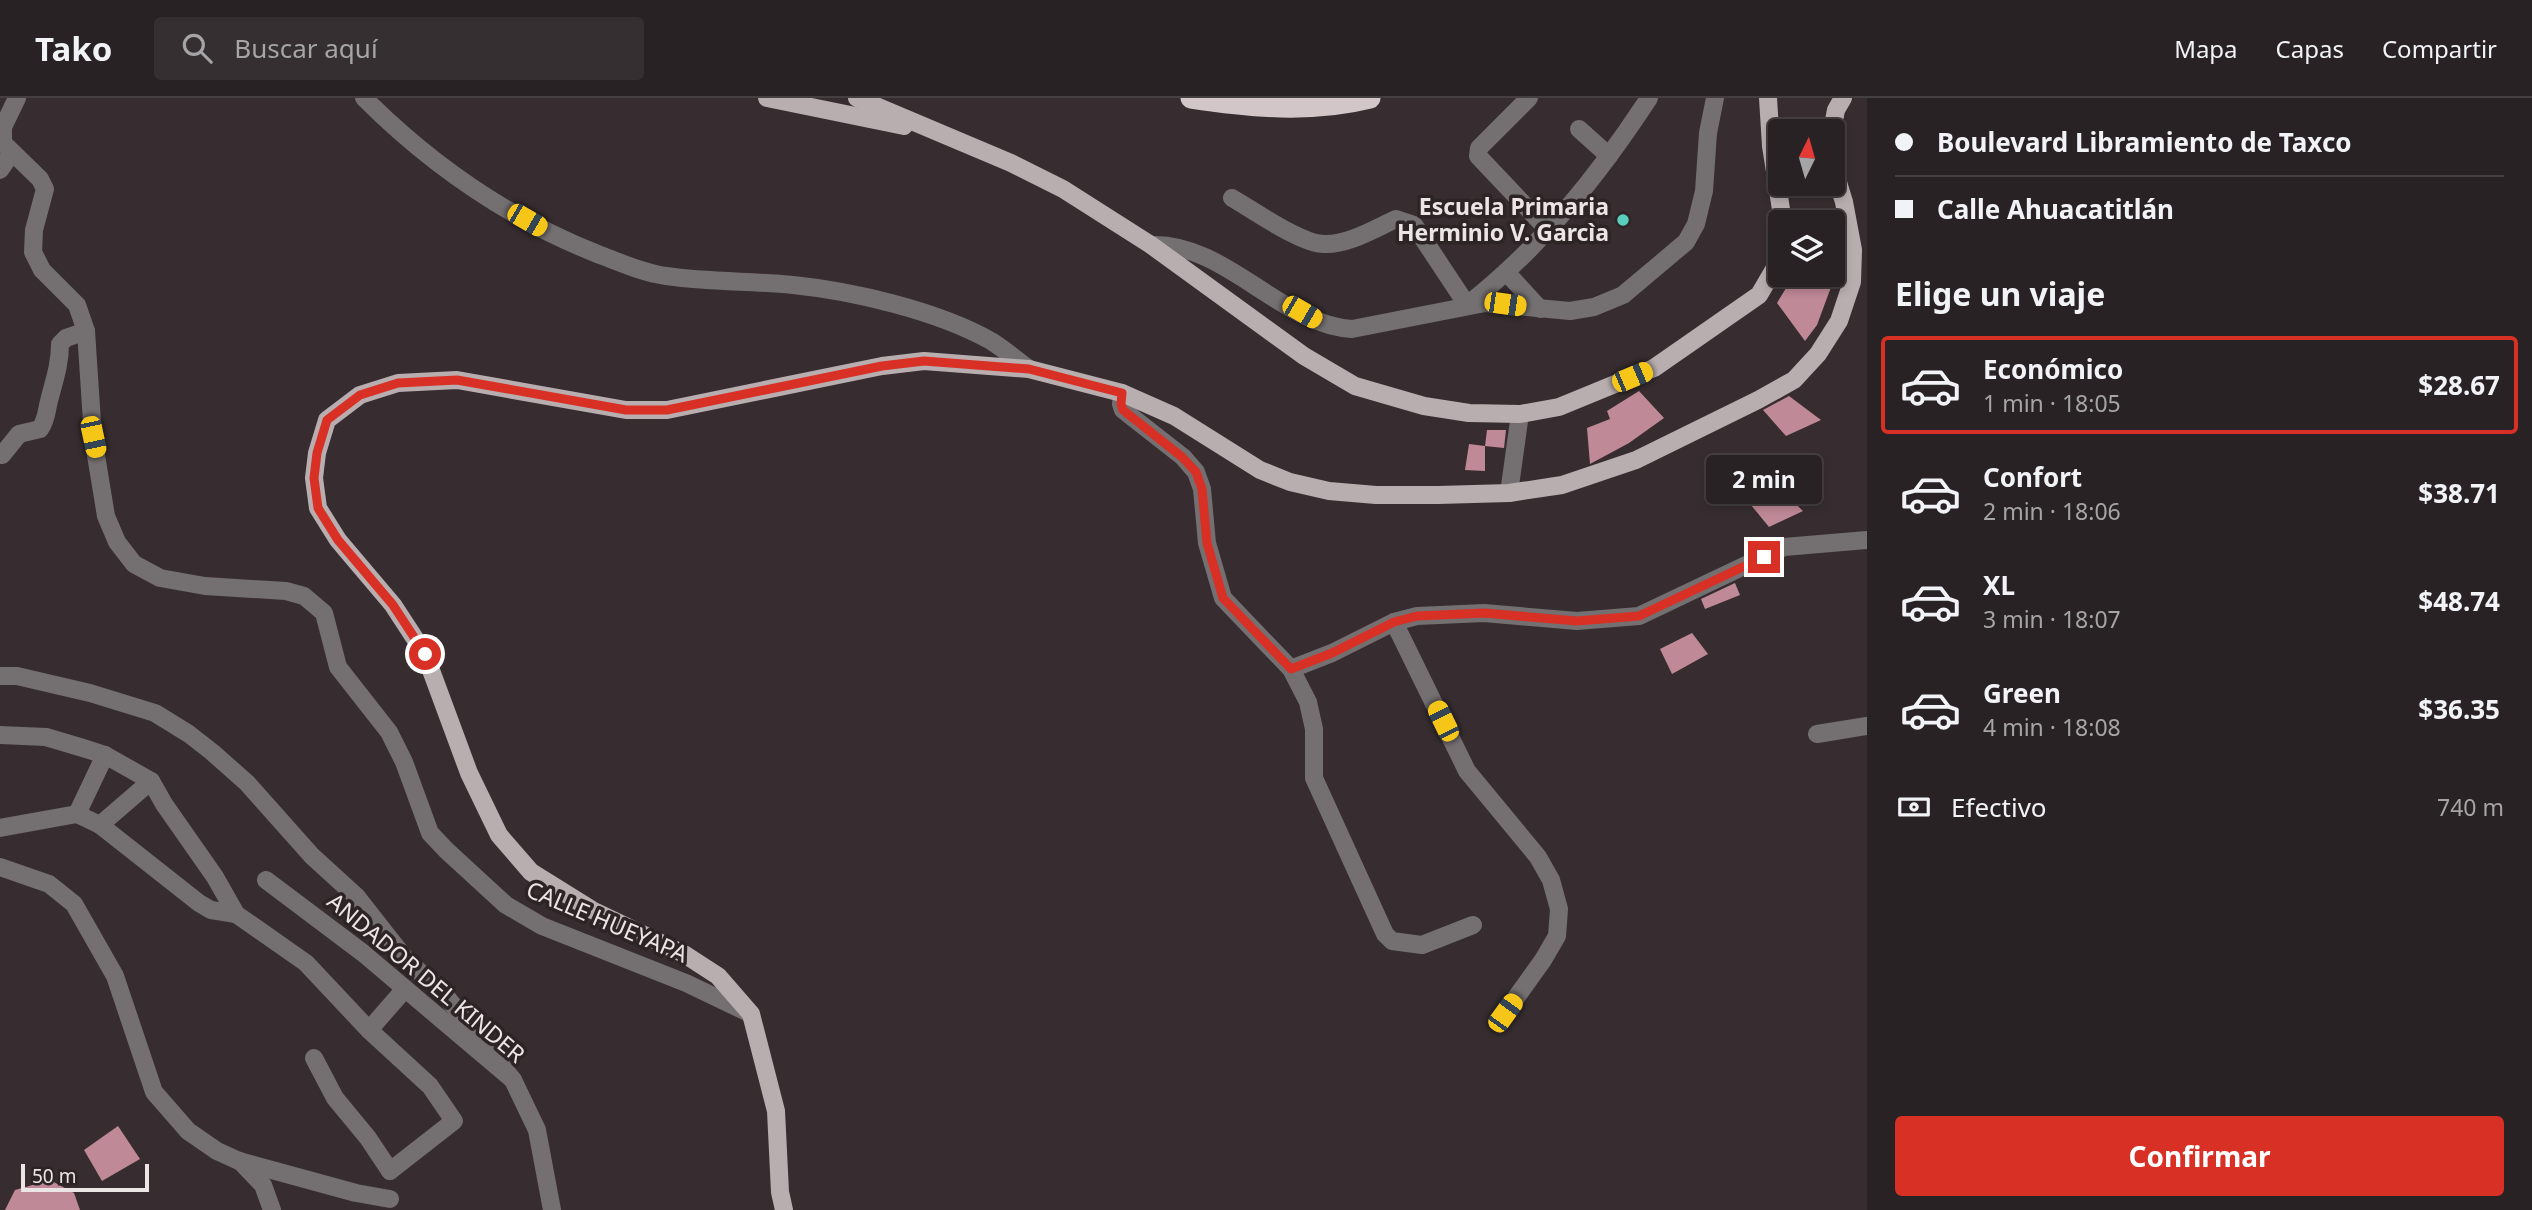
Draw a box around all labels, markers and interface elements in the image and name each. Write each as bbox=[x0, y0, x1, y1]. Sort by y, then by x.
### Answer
search box bbox=[154, 17, 644, 80]
text: Tako bbox=[35, 26, 112, 71]
icon: search bbox=[178, 29, 216, 67]
text: Buscar aquí bbox=[234, 30, 378, 66]
text: Mapa bbox=[2174, 32, 2238, 65]
text: Capas bbox=[2276, 32, 2344, 65]
text: Compartir bbox=[2382, 32, 2497, 65]
north arrow bbox=[1768, 119, 1844, 196]
map controls bbox=[1768, 119, 1845, 287]
text: Boulevard Libramiento de Taxco bbox=[1937, 124, 2352, 160]
place label: Escuela Primaria Herminio V. Garcìa bbox=[1397, 190, 1609, 248]
text: Calle Ahuacatitlán bbox=[1937, 191, 2174, 227]
car bbox=[504, 200, 551, 240]
button: layers bbox=[1768, 210, 1845, 287]
marker: Escuela Primaria Herminio V. Garcìa bbox=[1615, 212, 1631, 228]
text: Elige un viaje bbox=[1895, 272, 2105, 315]
car bbox=[1483, 291, 1528, 317]
car bbox=[1279, 292, 1326, 332]
text: Económico bbox=[1983, 351, 2123, 387]
icon: car bbox=[1899, 354, 1962, 417]
car bbox=[1609, 359, 1656, 395]
text: $28.67 bbox=[2418, 367, 2500, 403]
text: 1 min · 18:05 bbox=[1983, 387, 2121, 419]
car bbox=[79, 414, 108, 460]
callout: 2 min bbox=[1706, 456, 1822, 504]
text: Confort bbox=[1983, 459, 2082, 495]
icon: car bbox=[1899, 462, 1962, 525]
text: 2 min bbox=[1732, 463, 1796, 495]
text: $38.71 bbox=[2418, 475, 2500, 511]
text: 2 min · 18:06 bbox=[1983, 495, 2121, 527]
route end bbox=[1748, 541, 1780, 573]
text: XL bbox=[1983, 567, 2015, 603]
icon: car bbox=[1899, 570, 1962, 633]
text: $48.74 bbox=[2418, 583, 2500, 619]
text: 3 min · 18:07 bbox=[1983, 603, 2121, 635]
route start bbox=[409, 638, 441, 670]
text: Green bbox=[1983, 675, 2061, 711]
icon: car bbox=[1899, 678, 1962, 741]
text: $36.35 bbox=[2418, 691, 2500, 727]
car bbox=[1425, 698, 1462, 744]
text: 4 min · 18:08 bbox=[1983, 711, 2121, 743]
icon: cash bbox=[1895, 788, 1933, 826]
text: Efectivo bbox=[1951, 789, 2047, 825]
text: 740 m bbox=[2437, 791, 2504, 823]
street label: CALLE HUEYAPA bbox=[522, 873, 693, 970]
street label: ANDADOR DEL KINDER bbox=[321, 885, 532, 1070]
car bbox=[1485, 990, 1526, 1036]
button: Confirmar bbox=[1895, 1116, 2504, 1196]
scale bar bbox=[21, 1161, 149, 1193]
text: 50 m bbox=[32, 1163, 76, 1189]

